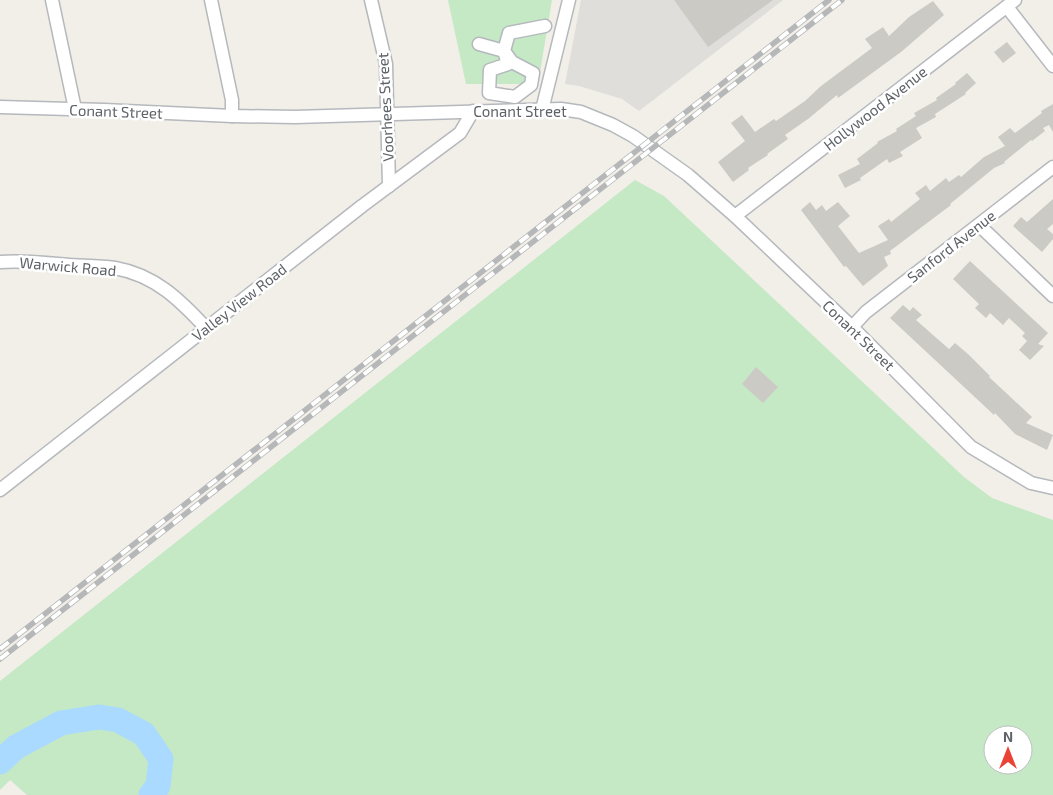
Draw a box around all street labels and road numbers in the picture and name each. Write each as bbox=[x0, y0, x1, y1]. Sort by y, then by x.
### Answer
street label: Voorhees Street bbox=[373, 52, 397, 162]
street label: Hollywood Avenue bbox=[820, 62, 930, 154]
street label: Conant Street bbox=[69, 100, 163, 122]
street label: Conant Street bbox=[473, 102, 567, 120]
street label: Sanford Avenue bbox=[903, 206, 999, 286]
street label: Warwick Road bbox=[19, 253, 117, 279]
street label: Valley View Road bbox=[188, 259, 290, 345]
street label: Conant Street bbox=[819, 296, 899, 374]

